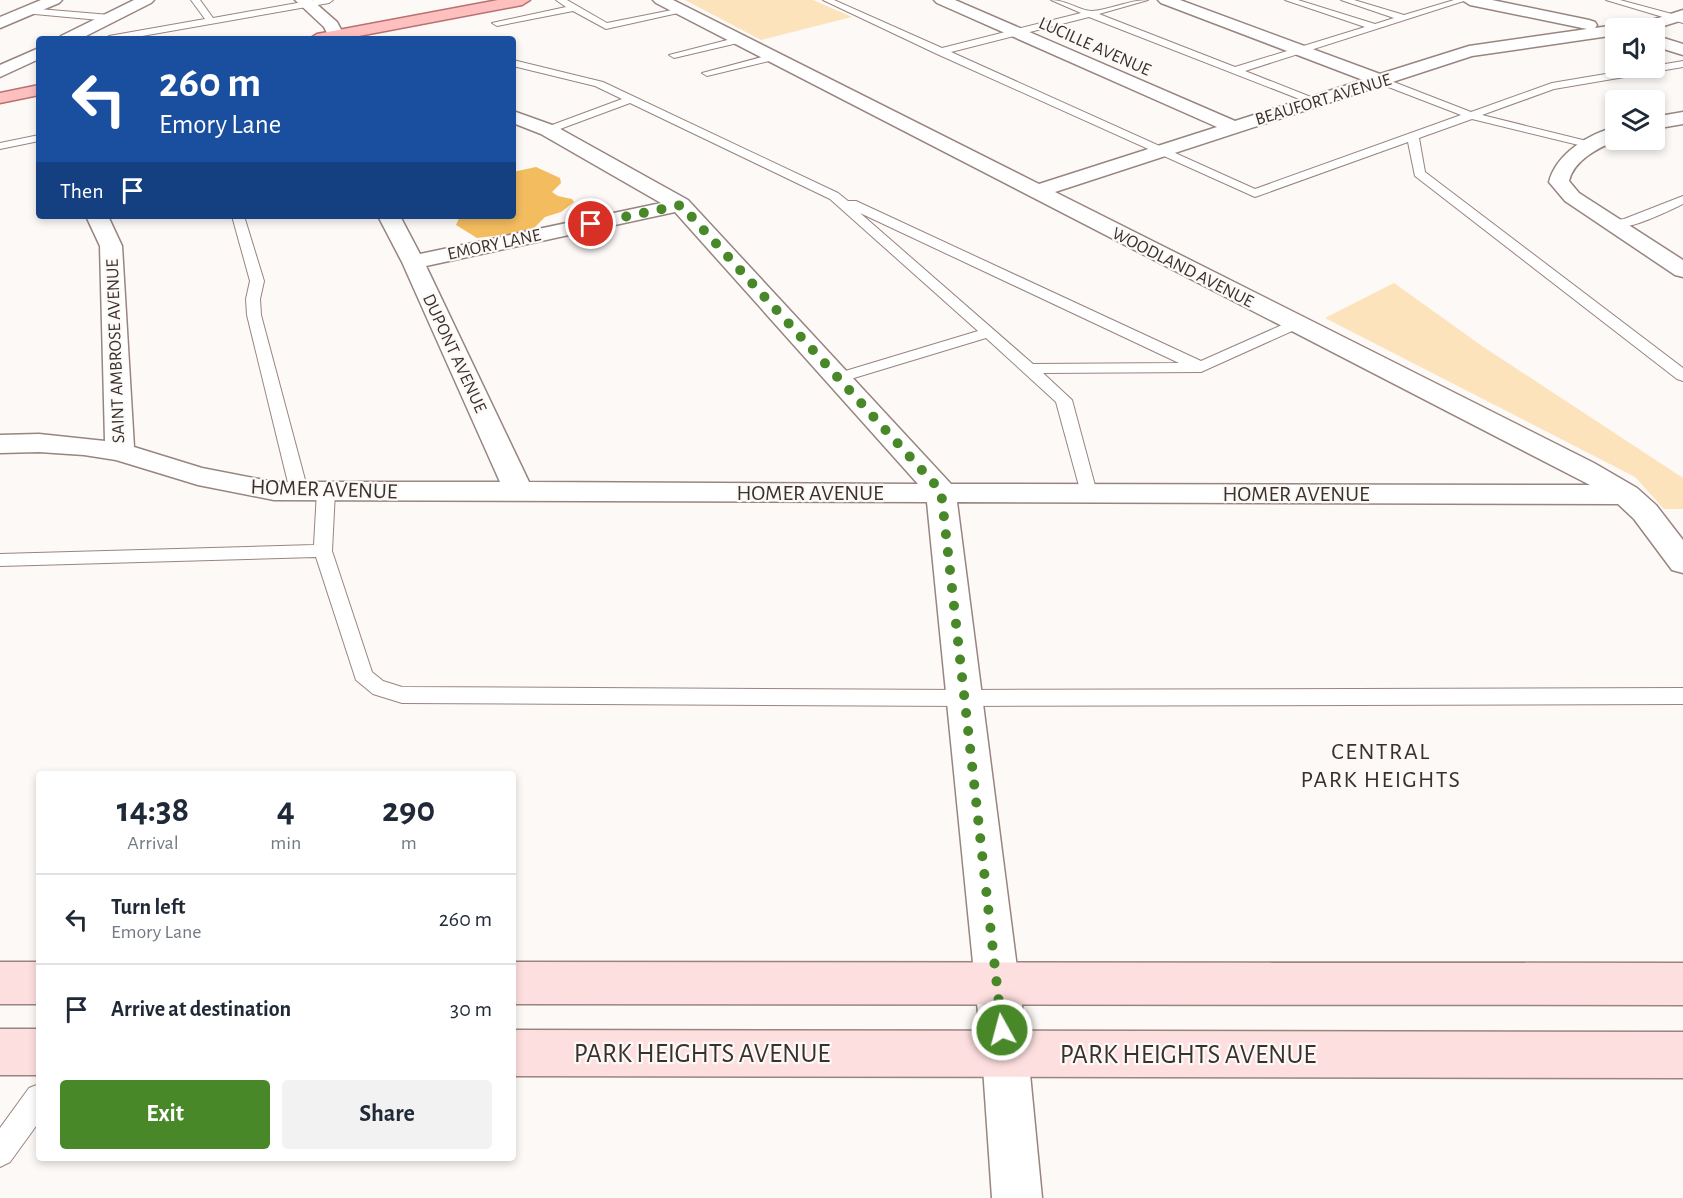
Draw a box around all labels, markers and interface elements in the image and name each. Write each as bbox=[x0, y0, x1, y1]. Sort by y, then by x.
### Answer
street label: LUCILLE AVENUE bbox=[1036, 14, 1154, 80]
map controls bbox=[1605, 18, 1665, 150]
button: sound bbox=[1605, 18, 1665, 78]
icon: left bbox=[60, 60, 138, 138]
text: 260 m bbox=[159, 62, 261, 104]
street label: BEAUFORT AVENUE bbox=[1253, 71, 1394, 129]
button: layers bbox=[1605, 90, 1665, 150]
text: Emory Lane bbox=[159, 111, 281, 138]
icon: arrive bbox=[116, 174, 149, 207]
text: Then bbox=[60, 180, 104, 202]
pin bbox=[565, 198, 616, 249]
icon: arrive bbox=[574, 207, 607, 240]
street label: WOODLAND AVENUE bbox=[1109, 224, 1256, 311]
street label: EMORY LANE bbox=[446, 226, 543, 264]
street label: SAINT AMBROSE AVENUE bbox=[104, 258, 128, 443]
street label: DUPONT AVENUE bbox=[419, 291, 490, 416]
street label: HOMER AVENUE bbox=[250, 475, 398, 503]
street label: HOMER AVENUE bbox=[736, 482, 884, 504]
street label: HOMER AVENUE bbox=[1222, 483, 1370, 505]
district label: CENTRAL PARK HEIGHTS bbox=[1301, 740, 1461, 792]
text: 14:38 bbox=[117, 792, 189, 828]
text: 4 bbox=[277, 792, 295, 828]
text: 290 bbox=[382, 792, 435, 828]
text: Arrival bbox=[127, 833, 179, 853]
text: min bbox=[270, 833, 301, 853]
text: m bbox=[401, 833, 417, 853]
text: Turn left bbox=[111, 896, 185, 918]
icon: left bbox=[60, 903, 93, 936]
text: 260 m bbox=[439, 908, 492, 930]
text: Emory Lane bbox=[111, 922, 202, 942]
icon: arrive bbox=[60, 993, 93, 1026]
text: Arrive at destination bbox=[111, 998, 291, 1020]
text: 30 m bbox=[450, 998, 492, 1020]
position arrow bbox=[970, 998, 1034, 1062]
street label: PARK HEIGHTS AVENUE bbox=[574, 1040, 830, 1067]
street label: PARK HEIGHTS AVENUE bbox=[1060, 1041, 1316, 1068]
button: Exit bbox=[60, 1080, 270, 1149]
button: Share bbox=[282, 1080, 492, 1149]

